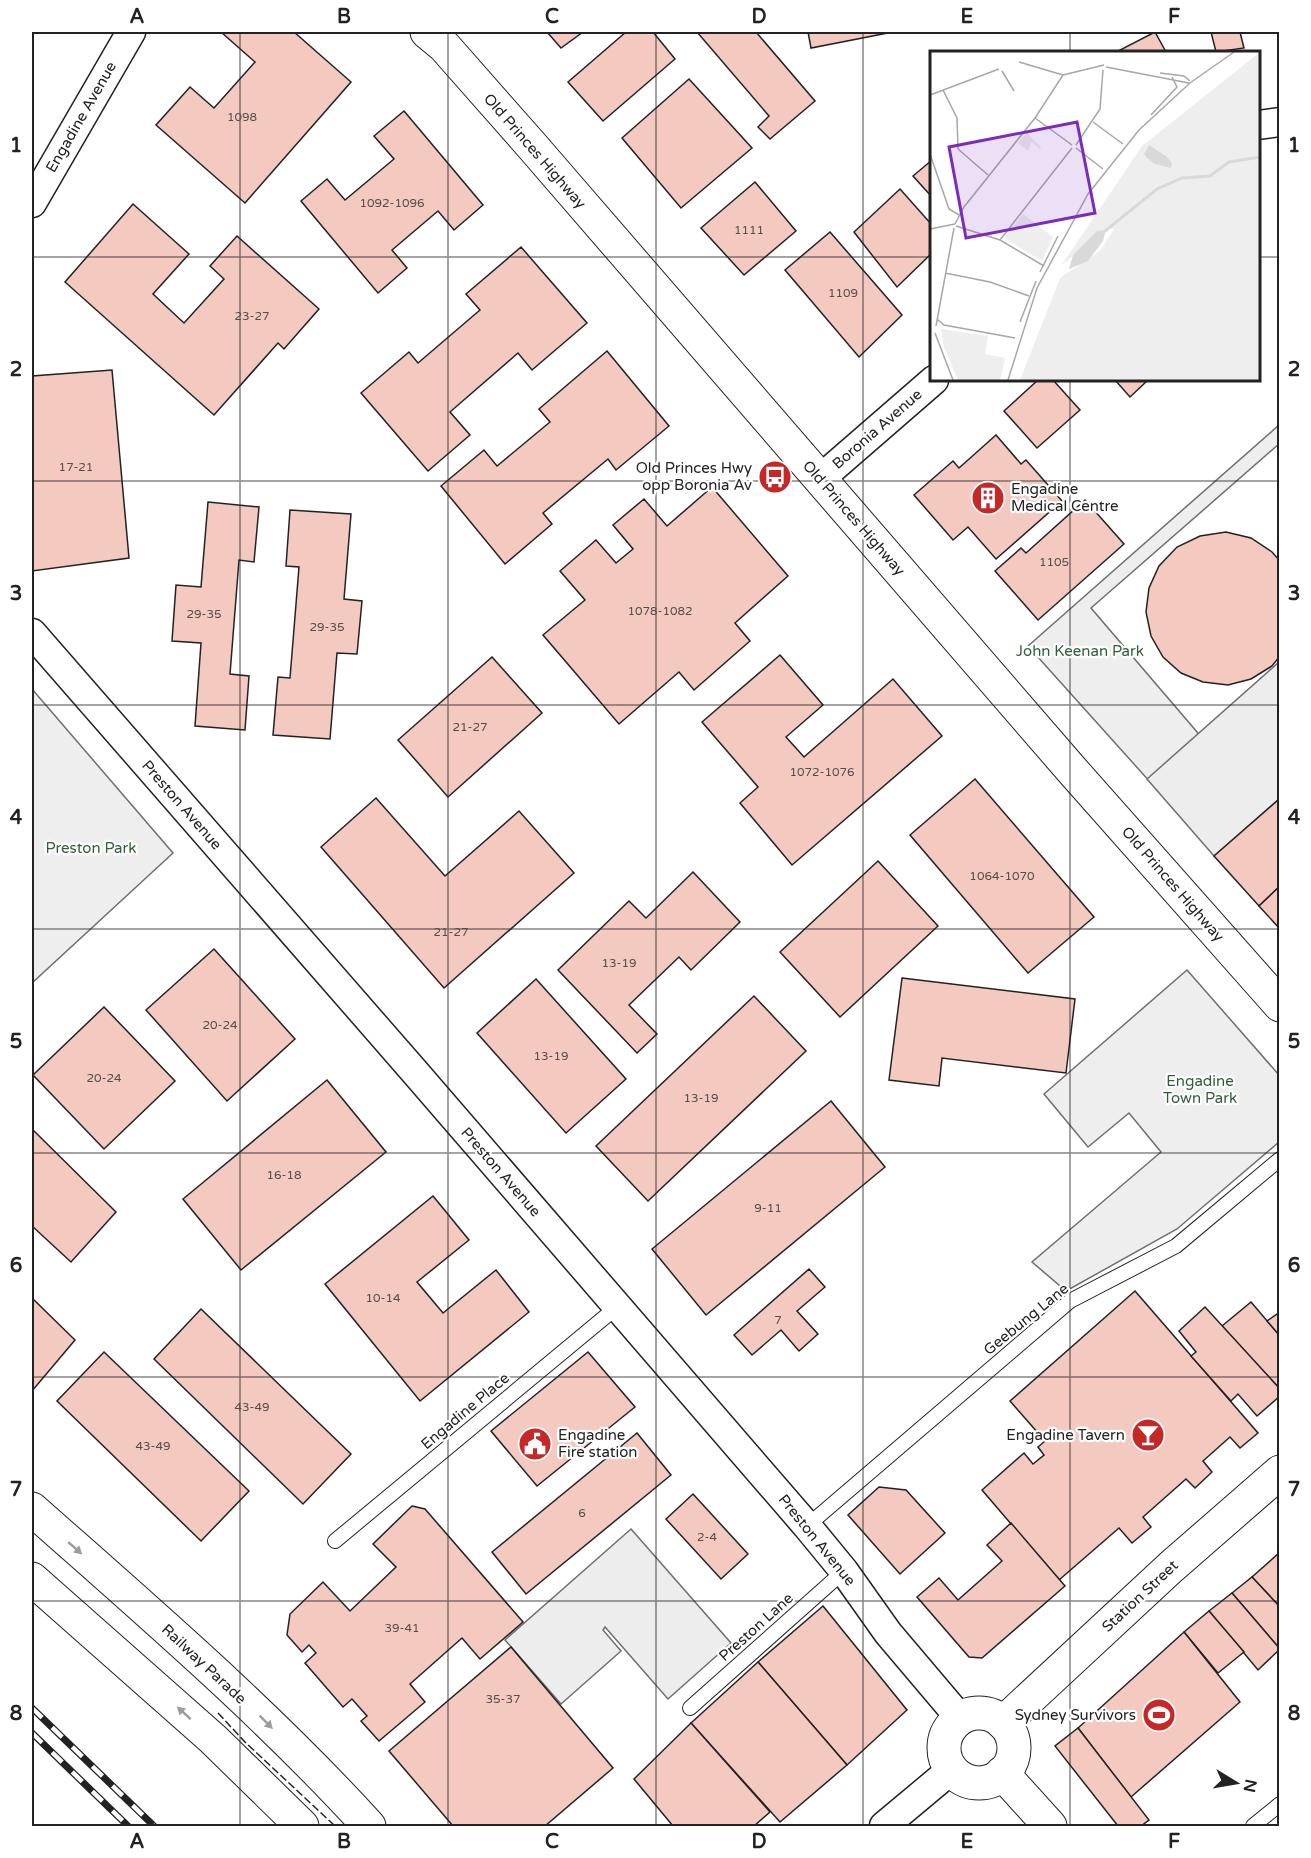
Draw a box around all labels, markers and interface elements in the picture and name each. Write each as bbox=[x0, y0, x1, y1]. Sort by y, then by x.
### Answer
text: A bbox=[130, 5, 145, 29]
text: B bbox=[337, 5, 351, 29]
text: C bbox=[545, 5, 559, 29]
text: D bbox=[751, 5, 767, 29]
text: E bbox=[961, 5, 974, 29]
text: F bbox=[1168, 5, 1180, 29]
inset map bbox=[930, 51, 1260, 381]
street label: Engadine Avenue bbox=[42, 58, 120, 176]
street label: Old Princes Highway bbox=[480, 90, 590, 212]
house number: 1098 bbox=[227, 110, 257, 124]
text: 1 bbox=[10, 134, 22, 158]
text: 1 bbox=[1288, 134, 1300, 158]
house number: 1092-1096 bbox=[359, 196, 425, 210]
house number: 1111 bbox=[734, 223, 764, 237]
house number: 1109 bbox=[828, 286, 858, 300]
house number: 23-27 bbox=[234, 309, 270, 323]
text: 2 bbox=[10, 358, 22, 382]
text: 2 bbox=[1288, 358, 1300, 382]
street label: Boronia Avenue bbox=[828, 385, 926, 473]
street label: Old Princes Highway bbox=[799, 457, 909, 579]
place label: Old Princes Hwy opp Boronia Av bbox=[636, 459, 752, 494]
bus stop icon: Old Princes Hwy opp Boronia Av bbox=[757, 459, 793, 495]
house number: 17-21 bbox=[59, 460, 93, 474]
building icon: Engadine Medical Centre bbox=[970, 480, 1006, 516]
place label: Engadine Medical Centre bbox=[1011, 480, 1118, 515]
house number: 1105 bbox=[1039, 555, 1069, 569]
text: 3 bbox=[10, 582, 22, 606]
text: 3 bbox=[1288, 582, 1300, 606]
house number: 1078-1082 bbox=[627, 604, 693, 618]
house number: 29-35 bbox=[186, 607, 222, 621]
house number: 29-35 bbox=[309, 620, 345, 634]
park label: John Keenan Park bbox=[1016, 642, 1144, 660]
house number: 21-27 bbox=[452, 720, 488, 734]
street label: Preston Avenue bbox=[138, 757, 226, 853]
house number: 1072-1076 bbox=[789, 765, 855, 779]
text: 4 bbox=[10, 806, 23, 830]
text: 4 bbox=[1288, 806, 1301, 830]
street label: Old Princes Highway bbox=[1118, 823, 1228, 945]
park label: Preston Park bbox=[46, 839, 136, 857]
house number: 1064-1070 bbox=[969, 869, 1035, 883]
house number: 21-27 bbox=[433, 925, 469, 939]
house number: 13-19 bbox=[601, 956, 637, 970]
house number: 20-24 bbox=[202, 1018, 238, 1032]
text: 5 bbox=[10, 1030, 22, 1054]
text: 5 bbox=[1288, 1030, 1300, 1054]
house number: 13-19 bbox=[533, 1049, 569, 1063]
house number: 20-24 bbox=[86, 1071, 122, 1085]
park label: Engadine Town Park bbox=[1163, 1072, 1237, 1107]
house number: 13-19 bbox=[683, 1091, 719, 1105]
street label: Preston Avenue bbox=[457, 1124, 545, 1220]
house number: 16-18 bbox=[266, 1168, 302, 1182]
house number: 9-11 bbox=[754, 1201, 782, 1215]
text: 6 bbox=[10, 1254, 22, 1278]
text: 6 bbox=[1288, 1254, 1300, 1278]
street label: Geebung Lane bbox=[980, 1279, 1072, 1359]
house number: 10-14 bbox=[365, 1291, 401, 1305]
house number: 7 bbox=[774, 1313, 782, 1327]
street label: Engadine Place bbox=[417, 1369, 513, 1453]
house number: 43-49 bbox=[234, 1400, 270, 1414]
bar icon: Engadine Tavern bbox=[1130, 1417, 1166, 1453]
public building icon: Engadine Fire station bbox=[517, 1426, 553, 1462]
place label: Engadine Fire station bbox=[558, 1426, 637, 1461]
place label: Engadine Tavern bbox=[1006, 1426, 1125, 1444]
house number: 43-49 bbox=[135, 1439, 171, 1453]
text: 7 bbox=[10, 1478, 22, 1502]
text: 7 bbox=[1288, 1478, 1300, 1502]
street label: Preston Avenue bbox=[775, 1491, 859, 1589]
house number: 6 bbox=[578, 1506, 586, 1520]
house number: 2-4 bbox=[697, 1530, 718, 1544]
one-way arrow bbox=[68, 1541, 83, 1555]
street label: Station Street bbox=[1098, 1556, 1182, 1636]
street label: Preston Lane bbox=[715, 1589, 797, 1665]
street label: Railway Parade bbox=[158, 1620, 250, 1708]
house number: 39-41 bbox=[384, 1621, 420, 1635]
house number: 35-37 bbox=[485, 1692, 521, 1706]
sports icon: Sydney Survivors bbox=[1141, 1697, 1177, 1733]
text: 8 bbox=[10, 1702, 22, 1726]
text: 8 bbox=[1288, 1702, 1300, 1726]
place label: Sydney Survivors bbox=[1015, 1706, 1136, 1724]
one-way arrow bbox=[177, 1707, 192, 1720]
one-way arrow bbox=[258, 1715, 273, 1729]
north arrow bbox=[1206, 1753, 1266, 1813]
text: N bbox=[1239, 1777, 1261, 1794]
text: A bbox=[130, 1830, 145, 1854]
text: B bbox=[337, 1830, 351, 1854]
text: C bbox=[545, 1830, 559, 1854]
text: D bbox=[751, 1830, 767, 1854]
text: E bbox=[961, 1830, 974, 1854]
text: F bbox=[1168, 1830, 1180, 1854]

